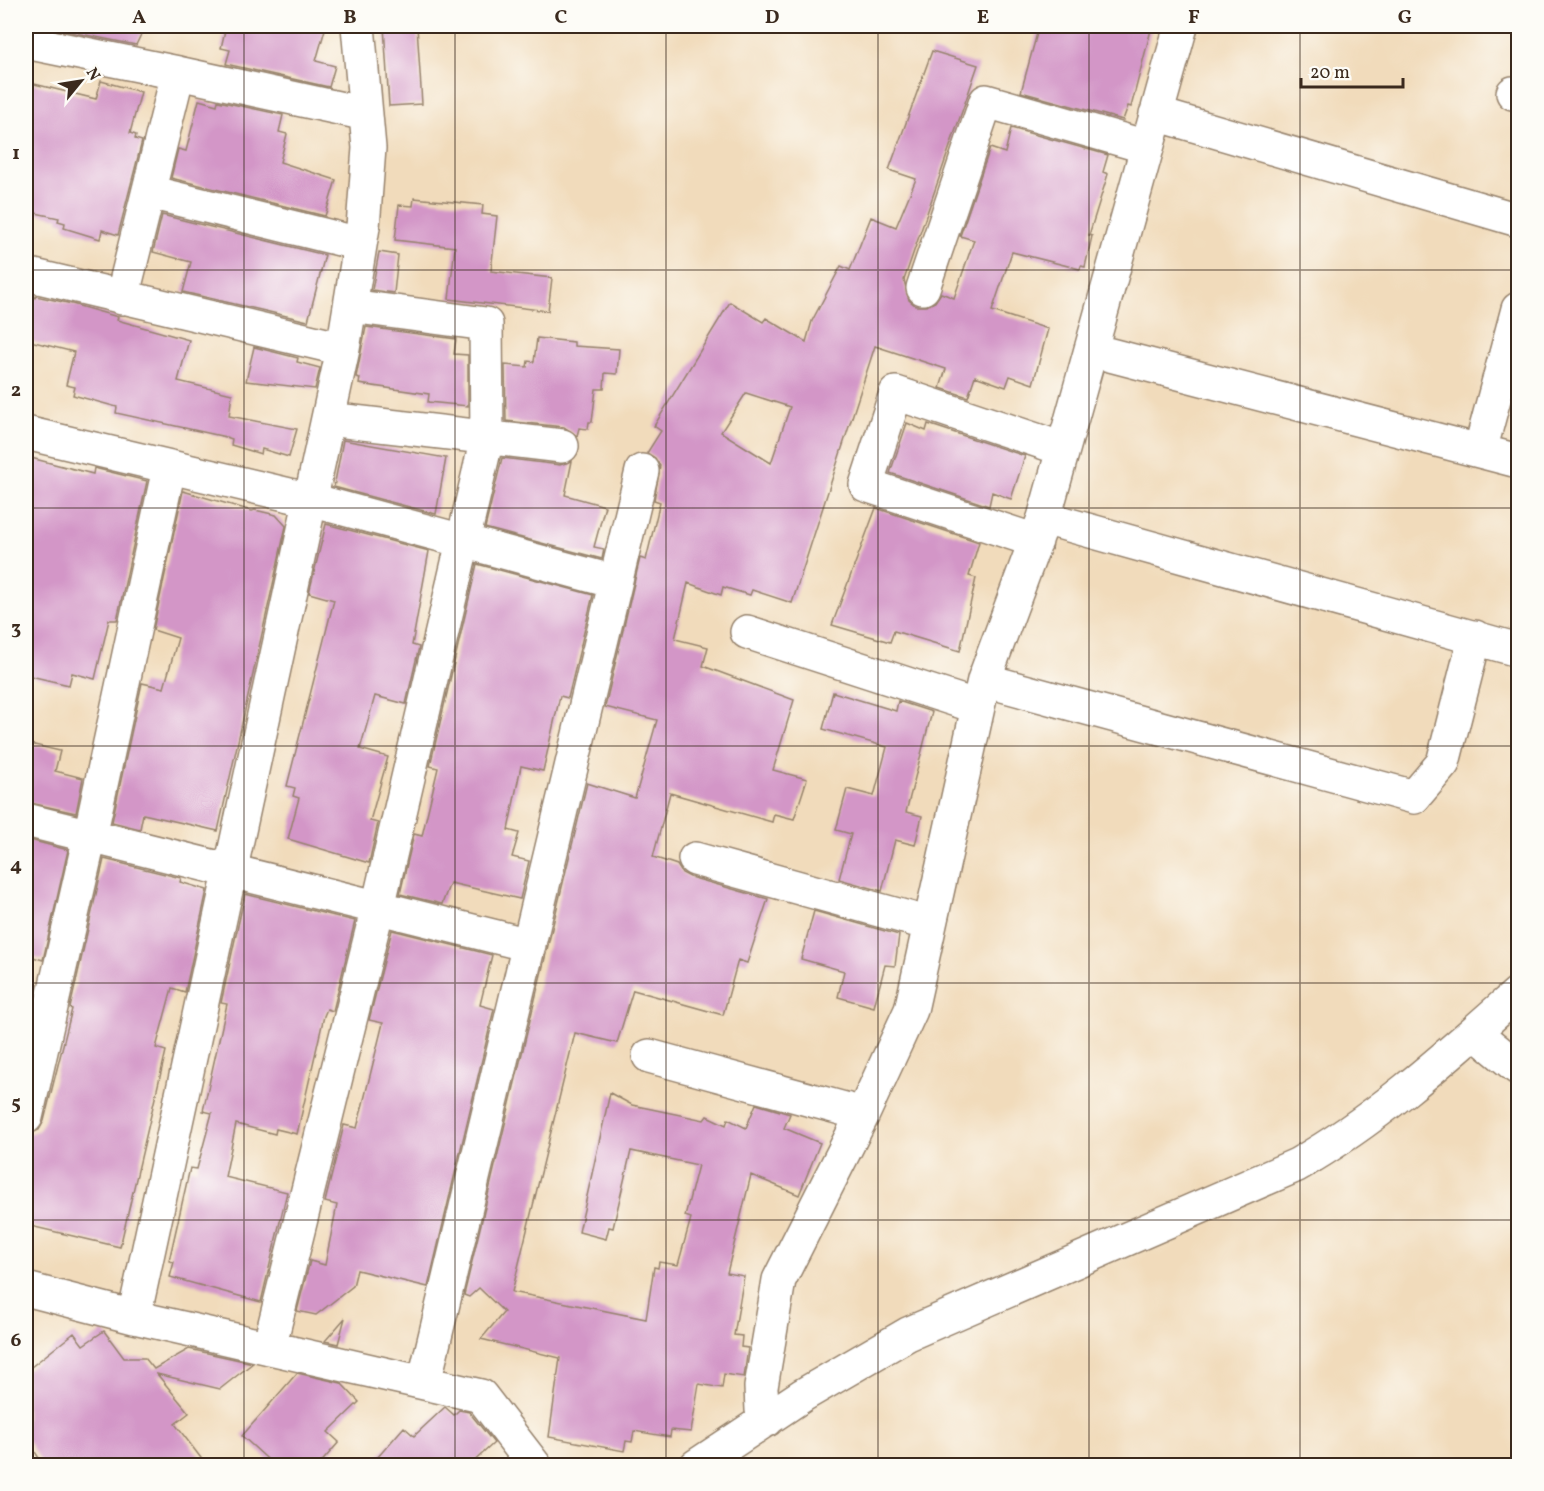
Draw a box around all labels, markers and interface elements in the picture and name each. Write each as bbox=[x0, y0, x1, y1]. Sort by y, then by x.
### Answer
text: A bbox=[132, 4, 146, 32]
text: B bbox=[343, 4, 357, 32]
text: C bbox=[555, 4, 568, 32]
text: D bbox=[765, 4, 779, 32]
text: E bbox=[977, 4, 989, 32]
text: F bbox=[1188, 4, 1200, 32]
text: G bbox=[1398, 4, 1412, 32]
north arrow bbox=[51, 51, 111, 111]
scale bar bbox=[1301, 51, 1403, 89]
text: 20 m bbox=[1310, 61, 1350, 86]
text: N bbox=[80, 64, 105, 85]
text: 1 bbox=[12, 140, 20, 168]
text: 2 bbox=[11, 377, 21, 405]
text: 3 bbox=[11, 615, 21, 643]
text: 4 bbox=[10, 852, 22, 880]
text: 5 bbox=[11, 1090, 21, 1118]
text: 6 bbox=[11, 1327, 22, 1355]

